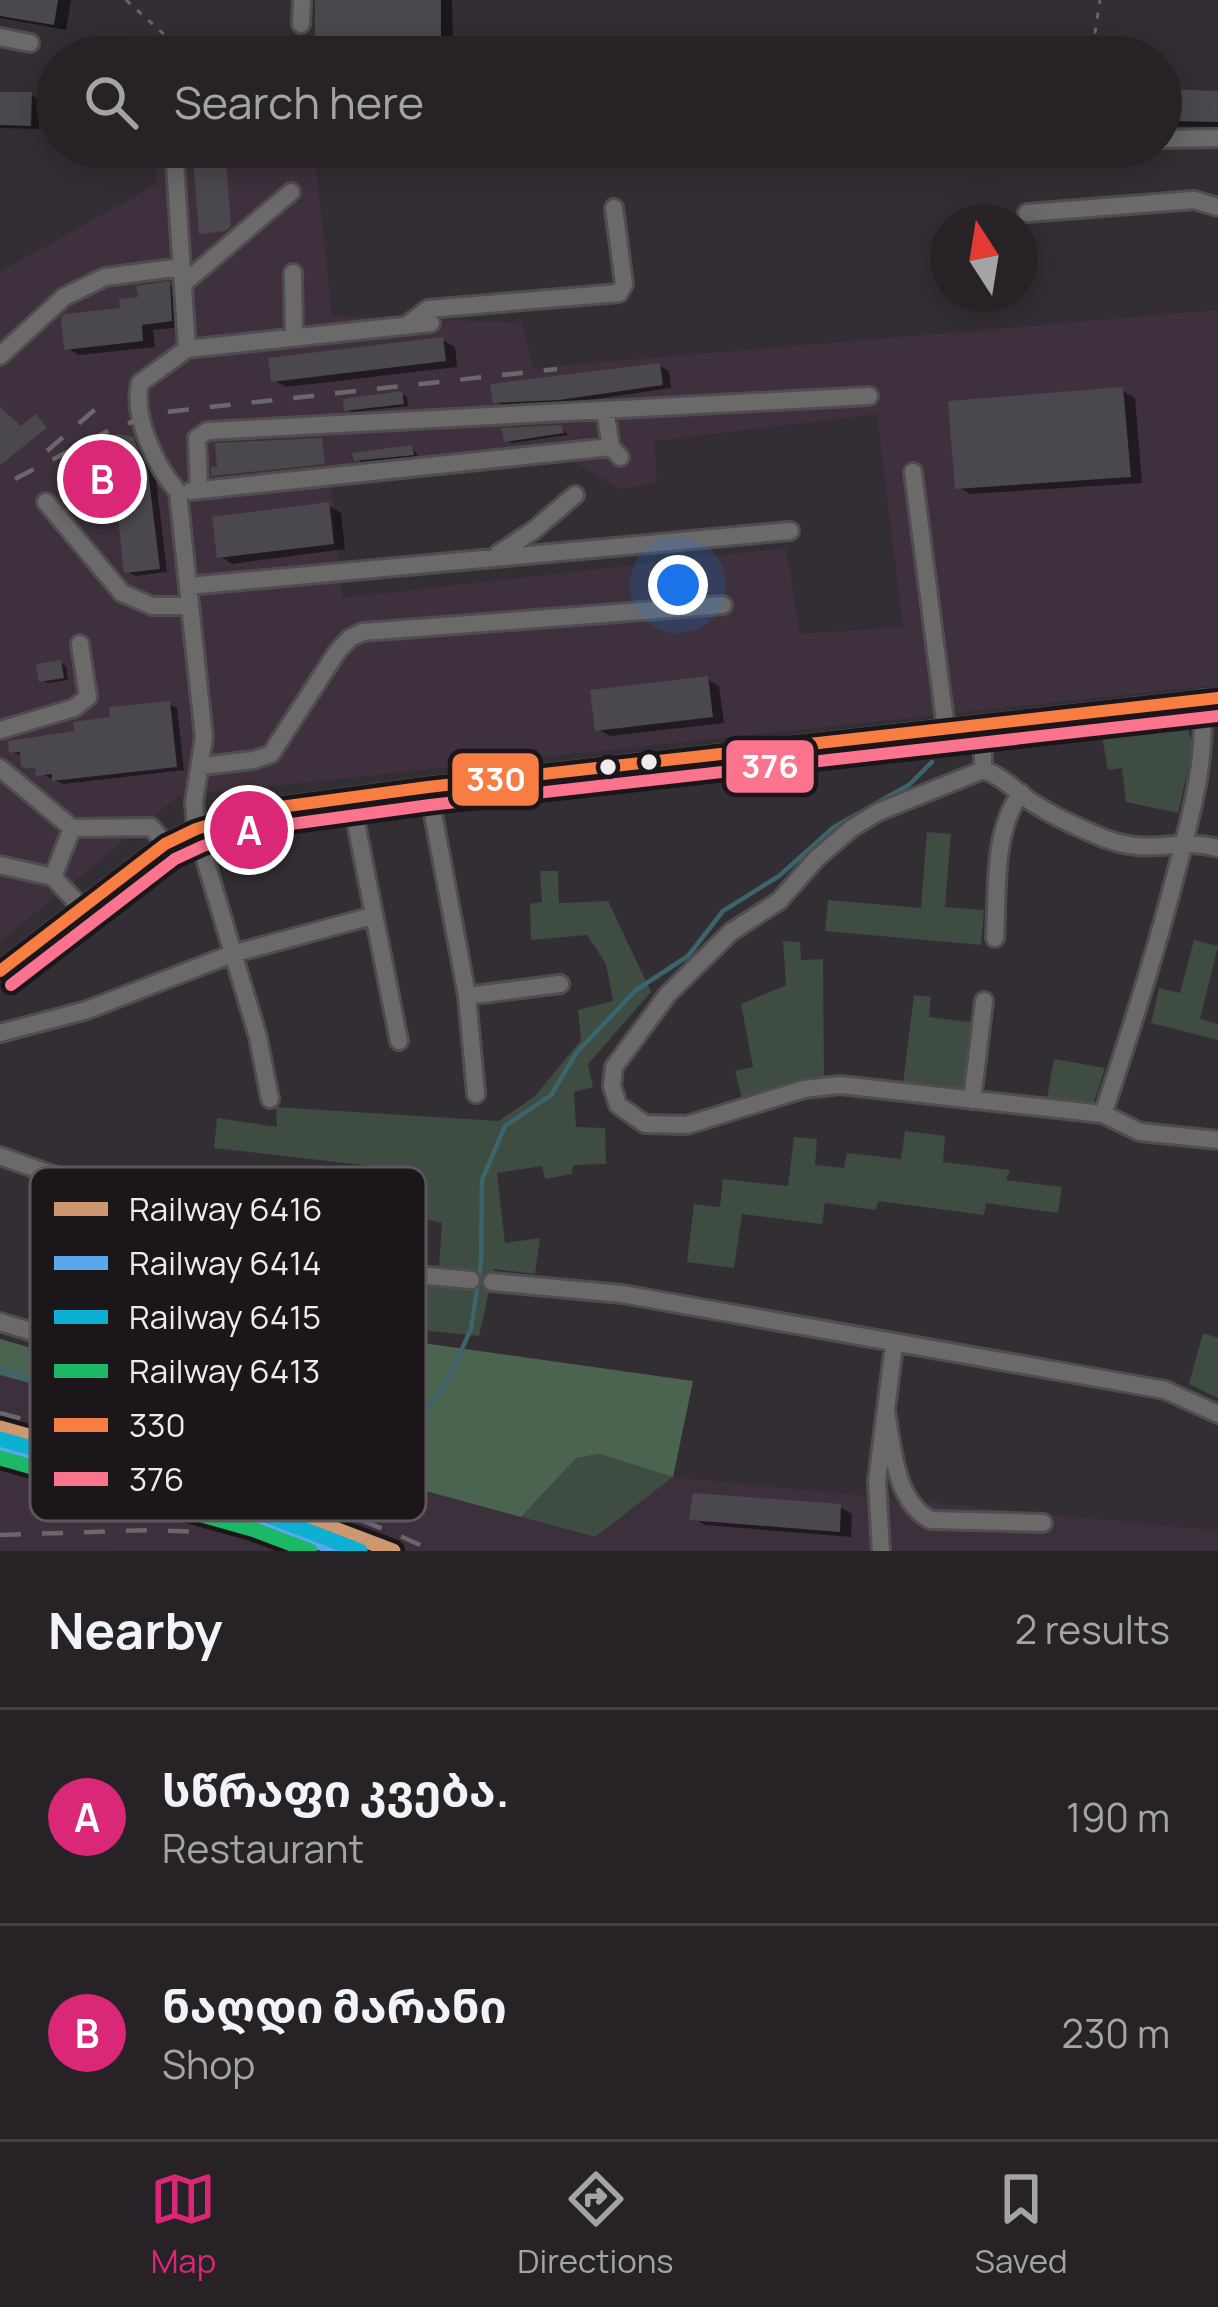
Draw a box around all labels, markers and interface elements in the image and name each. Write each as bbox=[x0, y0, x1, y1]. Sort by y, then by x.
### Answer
search box bbox=[36, 36, 1182, 168]
icon: search bbox=[78, 69, 144, 135]
text: Search here bbox=[174, 71, 424, 133]
north arrow bbox=[930, 204, 1038, 312]
pin: B bbox=[63, 434, 141, 524]
your location bbox=[648, 555, 708, 615]
line badge: 376 bbox=[724, 738, 816, 795]
text: 376 bbox=[741, 743, 799, 788]
line badge: 330 bbox=[450, 751, 541, 808]
unlabelled marker bbox=[638, 751, 660, 773]
text: 330 bbox=[466, 756, 526, 801]
unlabelled marker bbox=[597, 756, 619, 778]
pin: A bbox=[210, 785, 288, 875]
legend bbox=[30, 1167, 426, 1521]
text: Railway 6416 bbox=[129, 1186, 323, 1231]
text: Railway 6414 bbox=[129, 1240, 322, 1285]
text: Railway 6415 bbox=[129, 1294, 321, 1339]
text: Railway 6413 bbox=[129, 1348, 320, 1393]
text: 330 bbox=[129, 1402, 186, 1447]
text: 376 bbox=[129, 1456, 184, 1501]
text: Nearby bbox=[48, 1595, 223, 1664]
text: 2 results bbox=[1015, 1602, 1170, 1656]
text: სწრაფი კვება. bbox=[162, 1759, 509, 1821]
text: A bbox=[74, 1790, 100, 1844]
text: 190 m bbox=[1066, 1790, 1170, 1844]
text: Restaurant bbox=[162, 1821, 364, 1875]
text: ნაღდი მარანი bbox=[162, 1975, 507, 2037]
text: B bbox=[75, 2006, 99, 2060]
text: 230 m bbox=[1062, 2006, 1170, 2060]
text: Shop bbox=[162, 2037, 255, 2091]
tab: Map bbox=[150, 2166, 216, 2283]
tab: Directions bbox=[517, 2166, 674, 2283]
tab: Saved bbox=[975, 2166, 1068, 2283]

